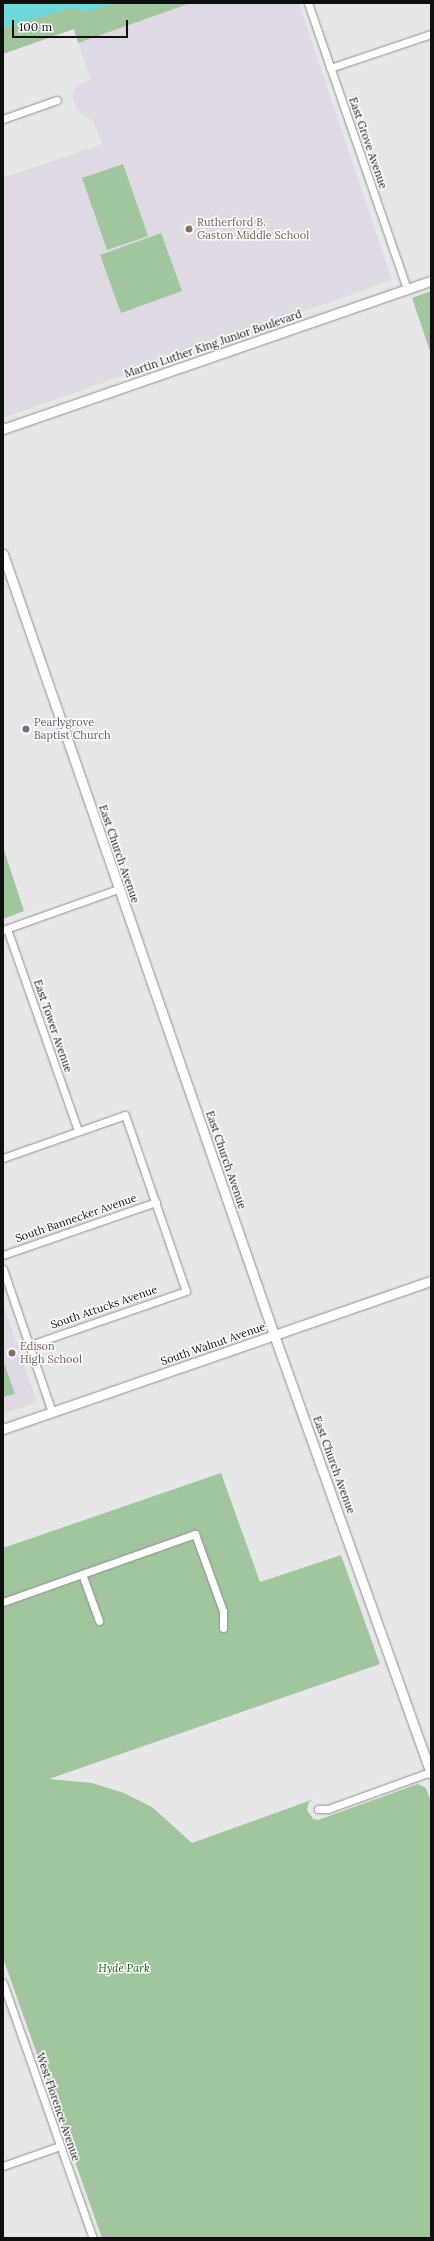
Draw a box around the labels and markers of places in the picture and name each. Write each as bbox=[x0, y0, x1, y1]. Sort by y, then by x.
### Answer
place label: Rutherford B. Gaston Middle School bbox=[197, 216, 309, 242]
marker: Rutherford B. Gaston Middle School bbox=[184, 224, 194, 234]
place label: Pearlygrove Baptist Church bbox=[34, 716, 111, 742]
marker: Pearlygrove Baptist Church bbox=[21, 724, 31, 734]
place label: Edison High School bbox=[20, 1340, 82, 1366]
marker: Edison High School bbox=[7, 1348, 17, 1358]

